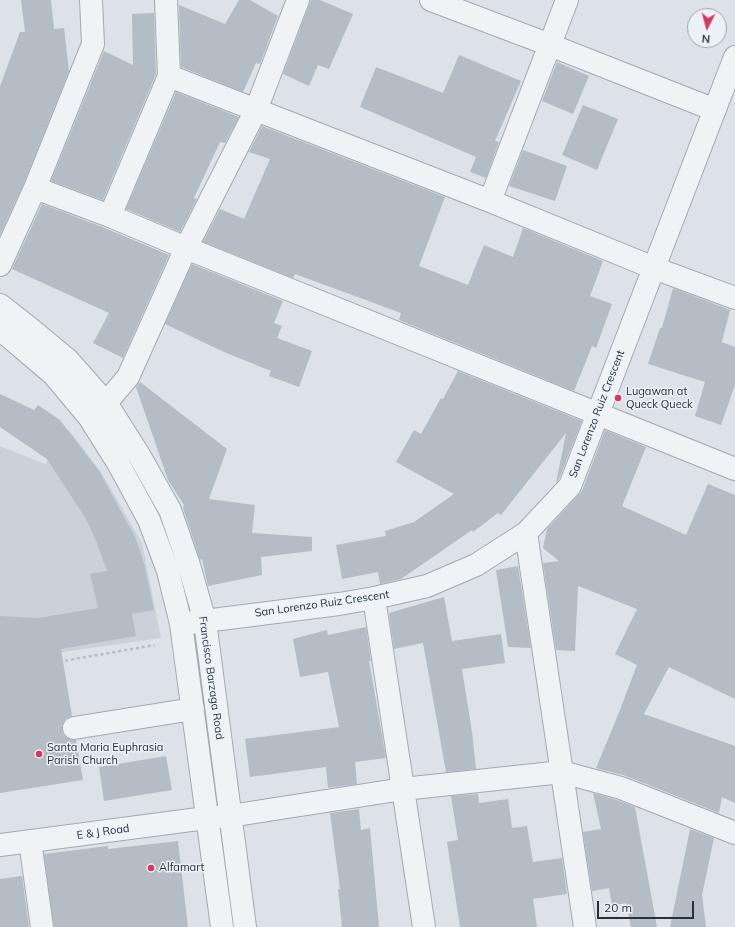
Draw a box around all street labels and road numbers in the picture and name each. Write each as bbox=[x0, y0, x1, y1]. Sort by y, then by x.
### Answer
street label: San Lorenzo Ruiz Crescent bbox=[567, 348, 627, 480]
street label: San Lorenzo Ruiz Crescent bbox=[254, 588, 390, 620]
street label: Francisco Barzaga Road bbox=[196, 615, 226, 741]
street label: E & J Road bbox=[76, 822, 130, 842]

